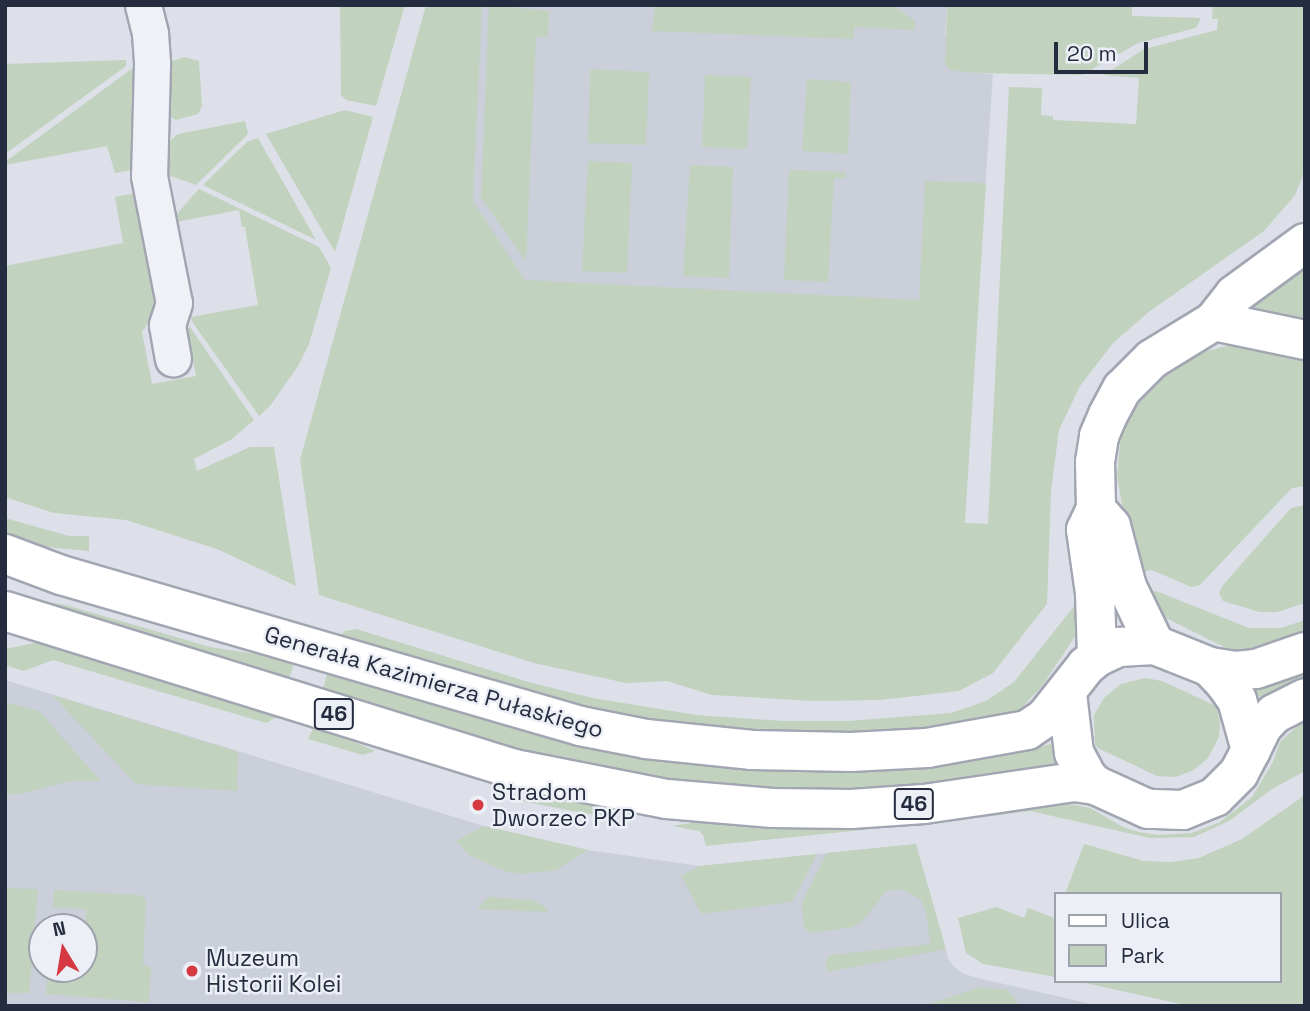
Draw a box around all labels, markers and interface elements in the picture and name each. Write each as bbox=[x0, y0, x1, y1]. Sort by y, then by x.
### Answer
scale bar bbox=[1058, 28, 1152, 72]
text: 20 m bbox=[1067, 40, 1117, 67]
street label: Generała Kazimierza Pułaskiego bbox=[261, 620, 607, 744]
road number: 46 bbox=[313, 696, 355, 732]
place label: Stradom Dworzec PKP bbox=[492, 778, 635, 832]
road number: 46 bbox=[893, 786, 935, 822]
marker: Stradom Dworzec PKP bbox=[470, 797, 486, 813]
legend bbox=[1054, 892, 1282, 983]
text: Ulica bbox=[1121, 907, 1170, 934]
north arrow bbox=[28, 913, 98, 983]
text: N bbox=[51, 915, 68, 942]
text: Park bbox=[1121, 942, 1165, 969]
place label: Muzeum Historii Kolei bbox=[206, 944, 341, 998]
marker: Muzeum Historii Kolei bbox=[184, 963, 200, 979]

